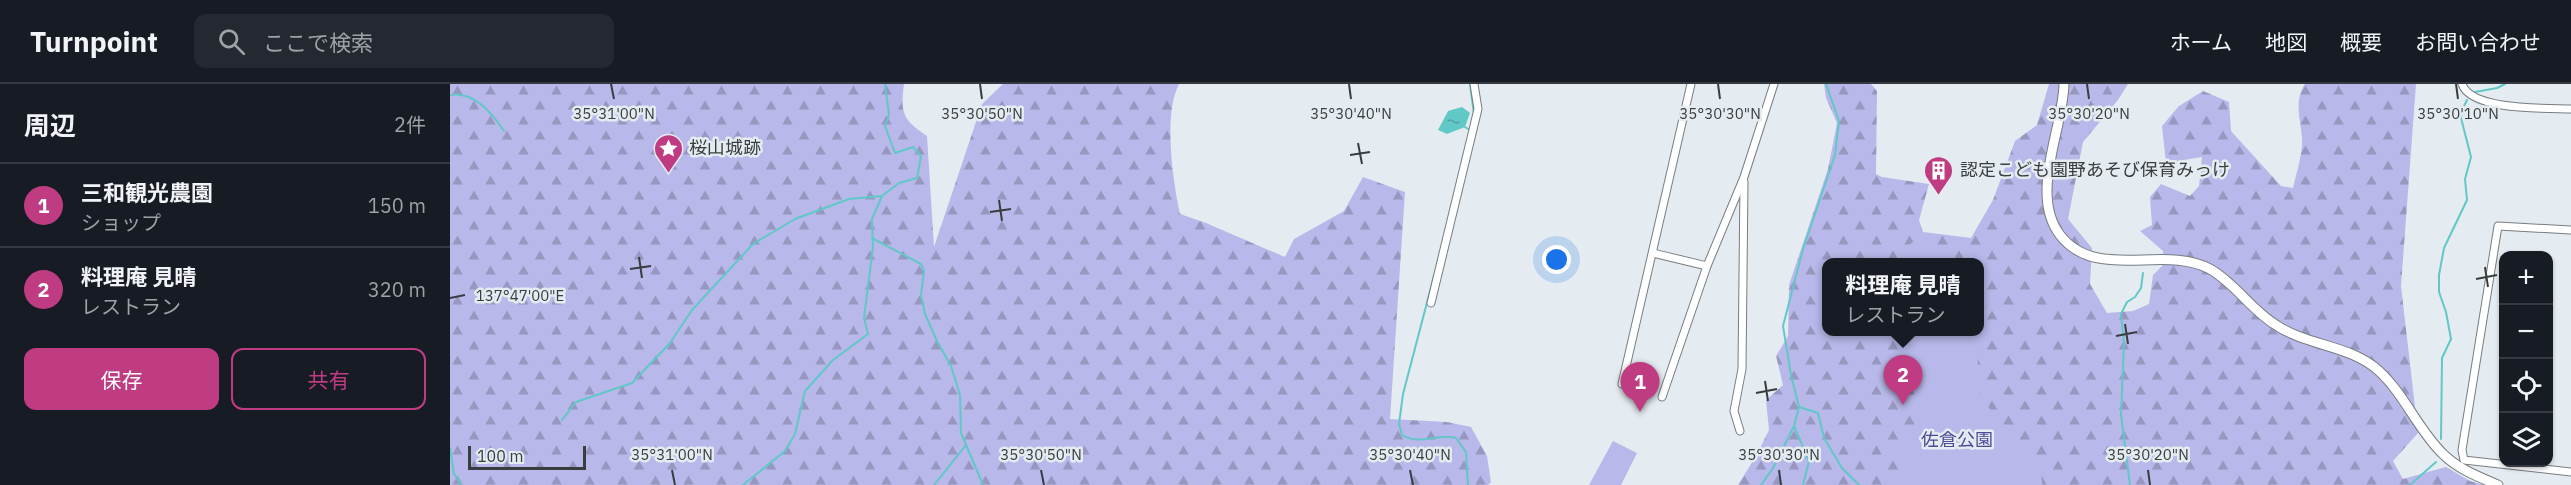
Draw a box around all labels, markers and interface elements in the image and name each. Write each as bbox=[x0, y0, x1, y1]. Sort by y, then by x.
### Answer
search box bbox=[194, 14, 614, 68]
text: Turnpoint bbox=[30, 23, 158, 60]
icon: search bbox=[215, 25, 248, 58]
text: ここで検索 bbox=[263, 28, 373, 57]
text: ホーム bbox=[2170, 28, 2232, 56]
text: 地図 bbox=[2265, 28, 2307, 56]
text: 概要 bbox=[2340, 28, 2382, 56]
text: お問い合わせ bbox=[2415, 28, 2541, 56]
text: 35°31'00"N bbox=[573, 104, 655, 123]
text: 35°30'50"N bbox=[941, 104, 1023, 123]
text: 35°30'40"N bbox=[1310, 104, 1392, 123]
text: 35°30'30"N bbox=[1679, 104, 1761, 123]
text: 35°30'20"N bbox=[2048, 104, 2130, 123]
text: 35°30'10"N bbox=[2417, 104, 2499, 123]
text: 周辺 bbox=[24, 108, 76, 142]
text: 2件 bbox=[394, 111, 426, 138]
place icon: 桜山城跡 bbox=[652, 132, 684, 174]
place label: 桜山城跡 bbox=[689, 136, 761, 159]
building icon: 認定こども園野あそび保育みっけ bbox=[1923, 154, 1955, 196]
place label: 認定こども園野あそび保育みっけ bbox=[1960, 158, 2230, 181]
text: 三和観光農園 bbox=[81, 178, 213, 207]
text: 1 bbox=[38, 192, 50, 219]
text: 150 m bbox=[368, 192, 426, 219]
text: ショップ bbox=[81, 209, 161, 236]
your location bbox=[1542, 245, 1571, 274]
map controls bbox=[2499, 251, 2553, 467]
button: + bbox=[2499, 251, 2553, 305]
popup bbox=[1822, 258, 1984, 336]
text: 料理庵 見晴 bbox=[81, 262, 196, 291]
text: 料理庵 見晴 bbox=[1845, 270, 1961, 299]
text: 2 bbox=[38, 276, 50, 303]
text: 320 m bbox=[368, 276, 426, 303]
text: 137°47'00"E bbox=[476, 286, 564, 305]
text: レストラン bbox=[81, 293, 181, 320]
text: レストラン bbox=[1845, 301, 1945, 328]
button: − bbox=[2499, 305, 2553, 359]
button: 保存 bbox=[24, 348, 219, 410]
button: 共有 bbox=[231, 348, 426, 410]
pin: 2 bbox=[1884, 356, 1922, 405]
button: locate bbox=[2499, 359, 2553, 413]
pin: 1 bbox=[1620, 362, 1660, 412]
button: layers bbox=[2499, 413, 2553, 467]
park label: 佐倉公園 bbox=[1921, 428, 1993, 451]
scale bar bbox=[468, 443, 586, 470]
text: 35°31'00"N bbox=[631, 445, 713, 464]
text: 35°30'50"N bbox=[1000, 445, 1082, 464]
text: 35°30'40"N bbox=[1369, 445, 1451, 464]
text: 35°30'30"N bbox=[1738, 445, 1820, 464]
text: 35°30'20"N bbox=[2107, 445, 2189, 464]
text: 100 m bbox=[477, 446, 524, 466]

